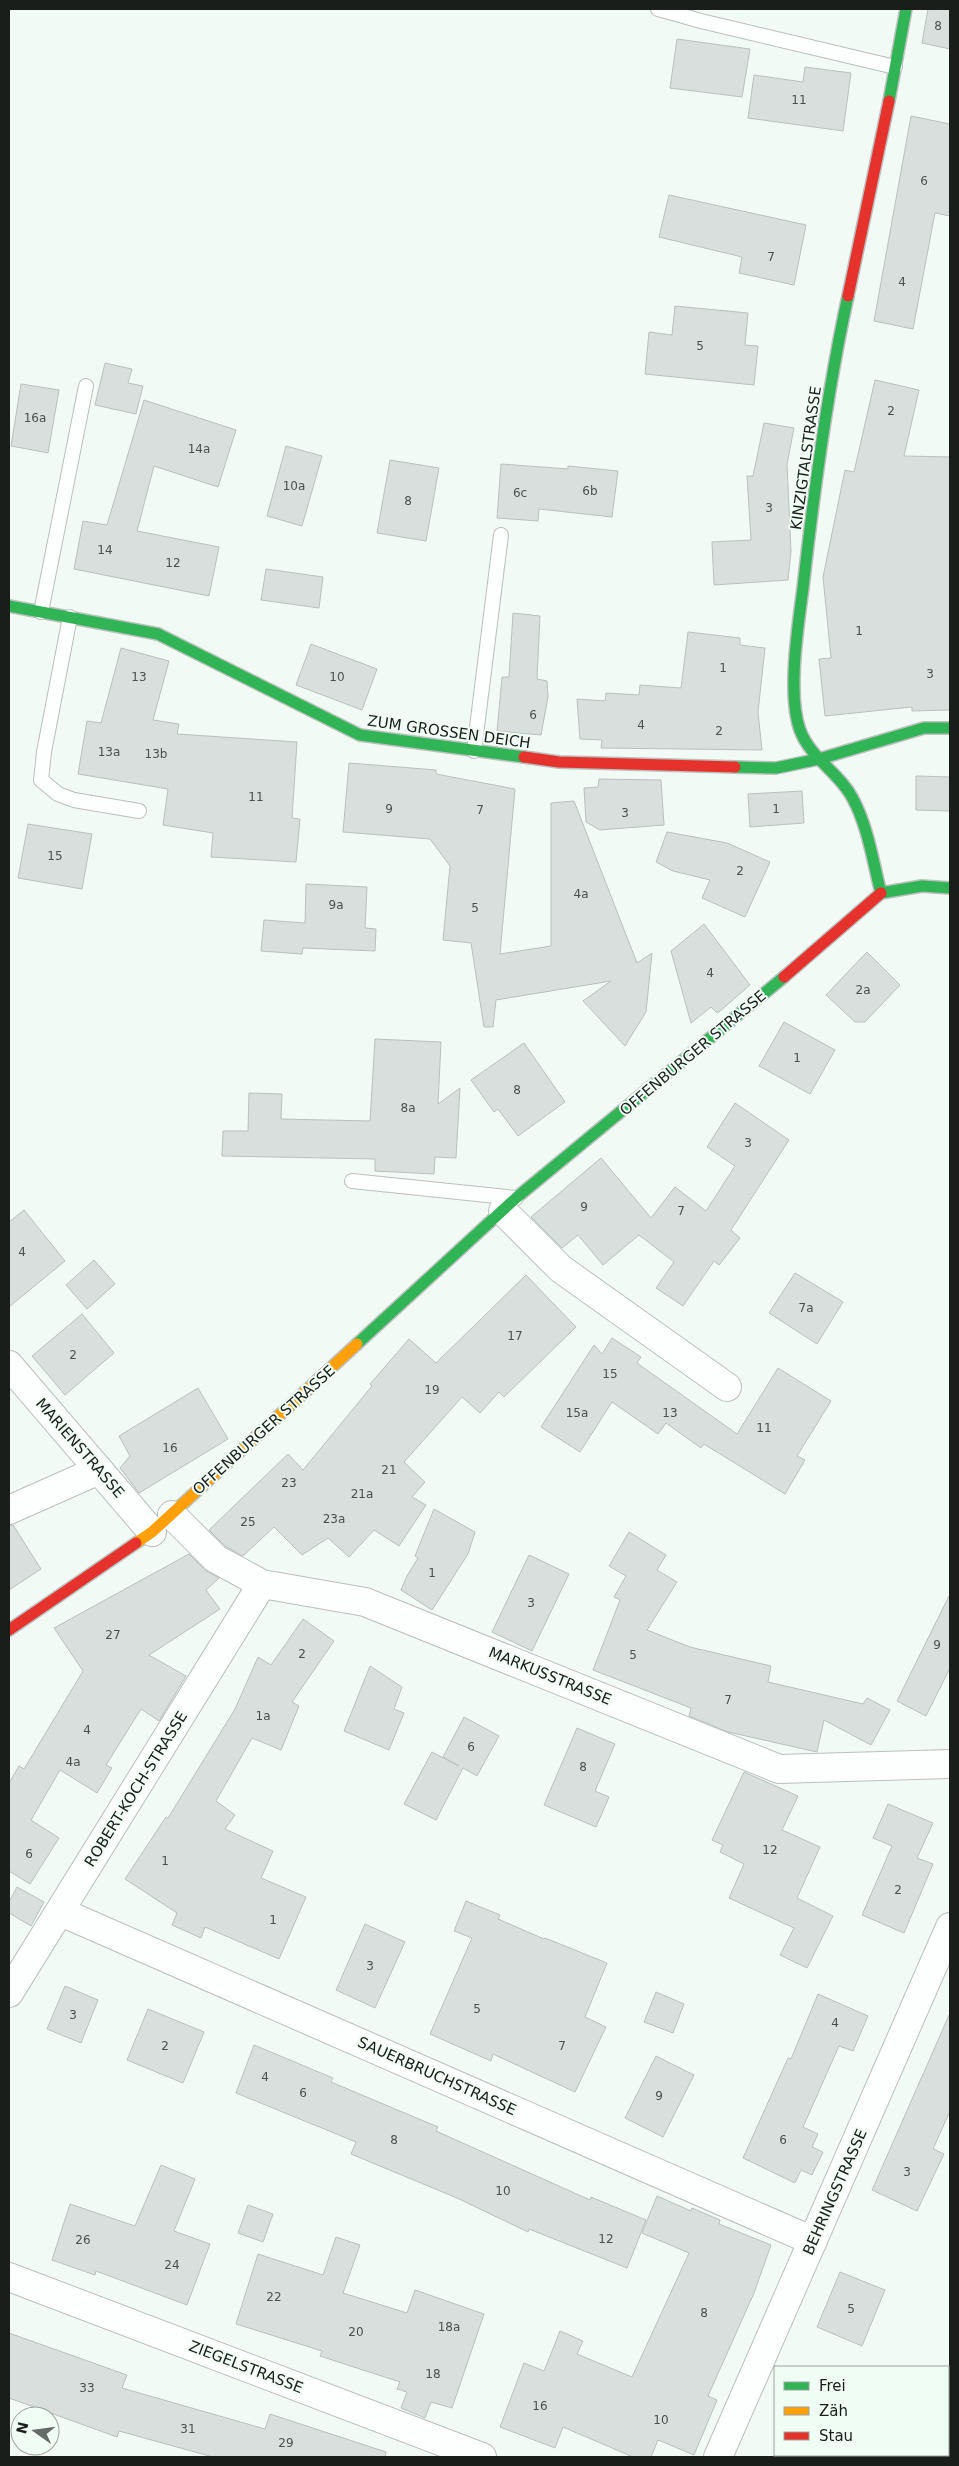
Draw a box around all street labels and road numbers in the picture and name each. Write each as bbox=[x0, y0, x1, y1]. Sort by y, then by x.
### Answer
street label: KINZIGTALSTRASSE bbox=[787, 385, 825, 531]
street label: ZUM GROSSEN DEICH bbox=[366, 712, 532, 752]
street label: OFFENBURGER STRASSE bbox=[616, 987, 770, 1119]
street label: OFFENBURGER STRASSE bbox=[189, 1361, 339, 1499]
street label: MARIENSTRASSE bbox=[32, 1395, 128, 1501]
street label: MARKUSSTRASSE bbox=[486, 1643, 614, 1709]
street label: ROBERT-KOCH-STRASSE bbox=[81, 1708, 191, 1870]
street label: SAUERBRUCHSTRASSE bbox=[355, 2033, 519, 2119]
street label: BEHRINGSTRASSE bbox=[799, 2126, 871, 2258]
street label: ZIEGELSTRASSE bbox=[186, 2337, 306, 2397]

